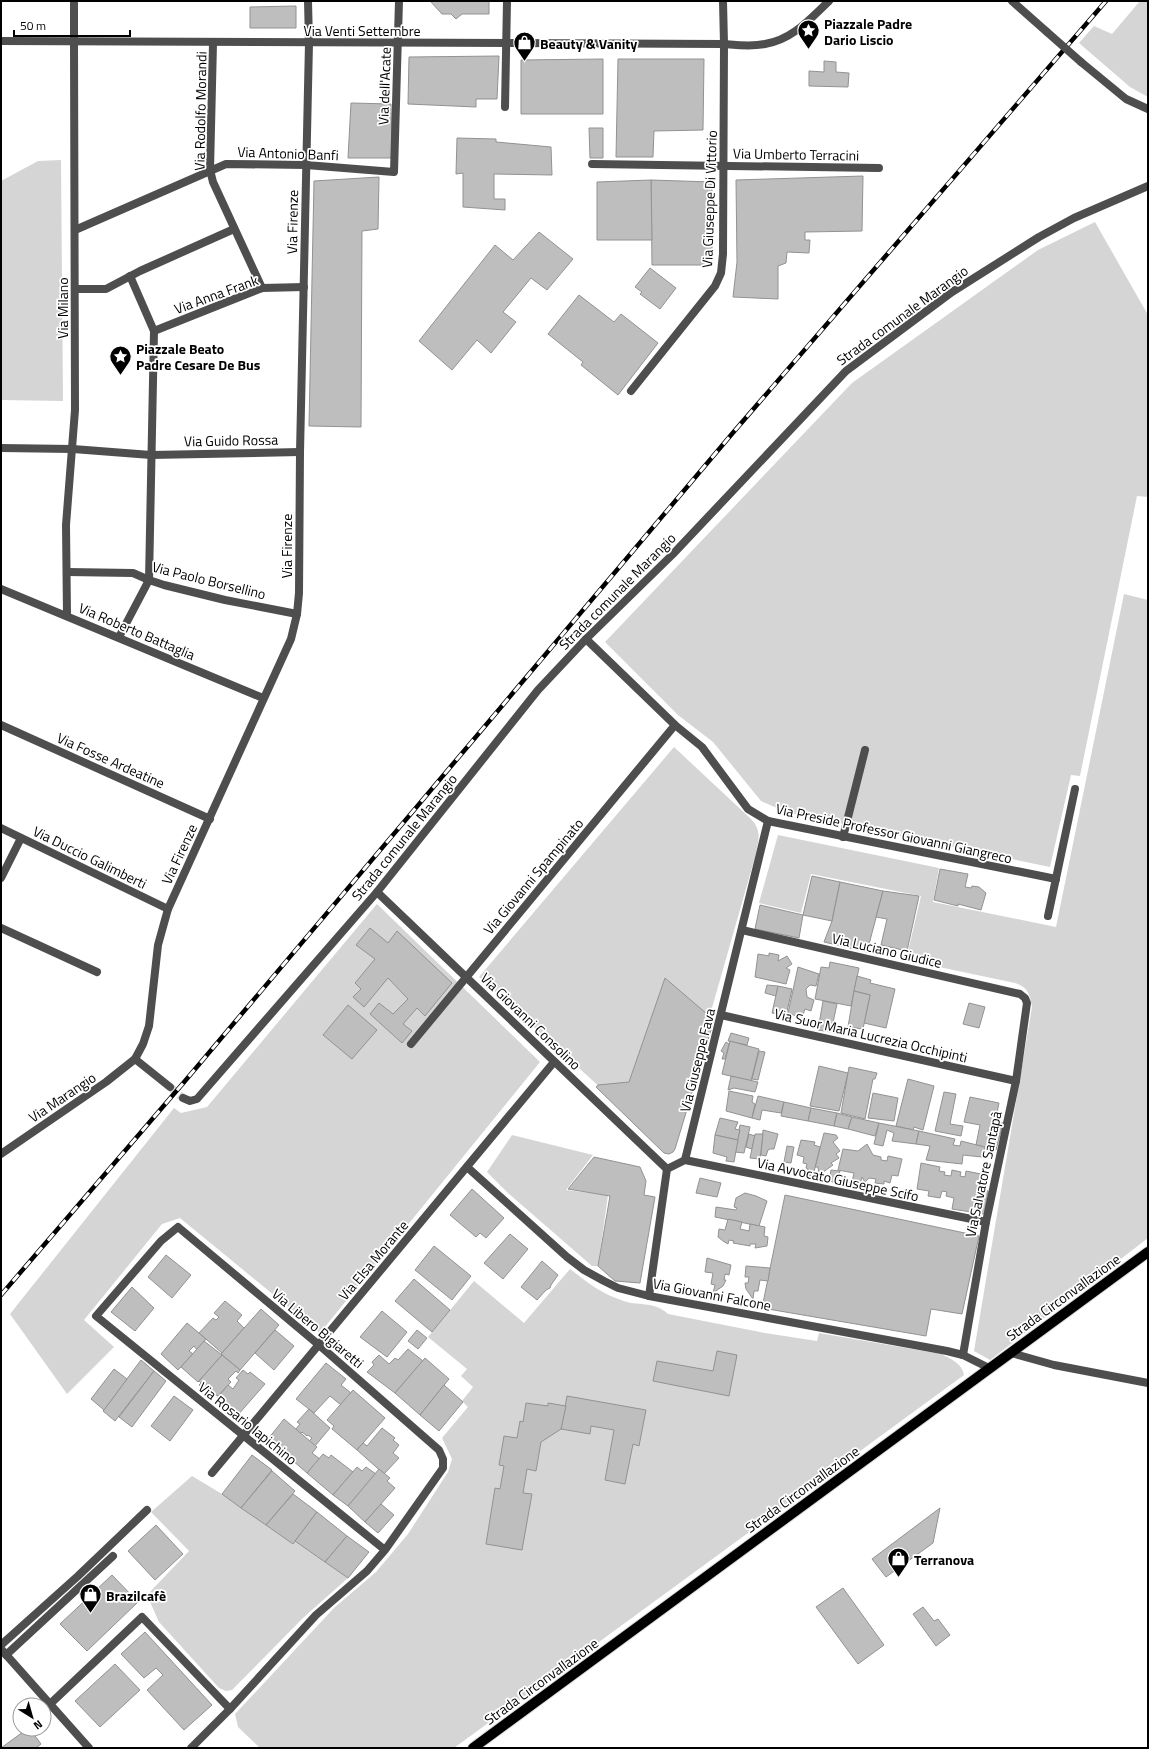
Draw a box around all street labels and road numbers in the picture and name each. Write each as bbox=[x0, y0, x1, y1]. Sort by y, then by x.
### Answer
street label: Via Venti Settembre bbox=[304, 20, 420, 41]
street label: Via dell'Acate bbox=[372, 47, 396, 125]
street label: Via Rodolfo Morandi bbox=[188, 51, 212, 171]
street label: Via Giuseppe Di Vittorio bbox=[696, 130, 722, 268]
street label: Via Antonio Banfi bbox=[237, 141, 339, 165]
street label: Via Umberto Terracini bbox=[733, 142, 859, 166]
street label: Via Firenze bbox=[281, 190, 303, 254]
street label: Strada comunale Marangio bbox=[832, 260, 972, 370]
street label: Via Anna Frank bbox=[171, 269, 261, 319]
street label: Via Milano bbox=[52, 277, 73, 339]
street label: Via Guido Rossa bbox=[184, 429, 278, 451]
street label: Via Firenze bbox=[276, 514, 297, 578]
street label: Strada comunale Marangio bbox=[554, 528, 680, 654]
street label: Via Paolo Borsellino bbox=[150, 556, 268, 604]
street label: Via Roberto Battaglia bbox=[75, 597, 199, 665]
street label: Via Fosse Ardeatine bbox=[54, 727, 168, 793]
street label: Strada comunale Marangio bbox=[346, 769, 462, 905]
street label: Via Preside Professor Giovanni Giangreco bbox=[774, 798, 1014, 868]
street label: Via Giovanni Spampinato bbox=[478, 813, 588, 939]
street label: Via Duccio Galimberti bbox=[30, 820, 150, 894]
street label: Via Firenze bbox=[156, 820, 202, 888]
street label: Via Luciano Giudice bbox=[830, 927, 944, 973]
street label: Via Giovanni Consolino bbox=[476, 967, 586, 1075]
street label: Via Suor Maria Lucrezia Occhipinti bbox=[772, 1003, 970, 1067]
street label: Via Giuseppe Fava bbox=[674, 1006, 720, 1114]
street label: Via Marangio bbox=[24, 1067, 100, 1127]
street label: Via Salvatore Santapà bbox=[959, 1109, 1007, 1239]
street label: Via Avvocato Giuseppe Scifo bbox=[755, 1152, 921, 1206]
street label: Via Elsa Morante bbox=[333, 1215, 413, 1305]
street label: Strada Circonvallazione bbox=[1002, 1248, 1124, 1346]
street label: Via Giovanni Falcone bbox=[651, 1272, 773, 1316]
street label: Via Libero Bigiaretti bbox=[267, 1283, 369, 1373]
street label: Via Rosario Iapichino bbox=[194, 1377, 302, 1469]
street label: Strada Circonvallazione bbox=[741, 1440, 863, 1538]
street label: Strada Circonvallazione bbox=[480, 1632, 602, 1730]

